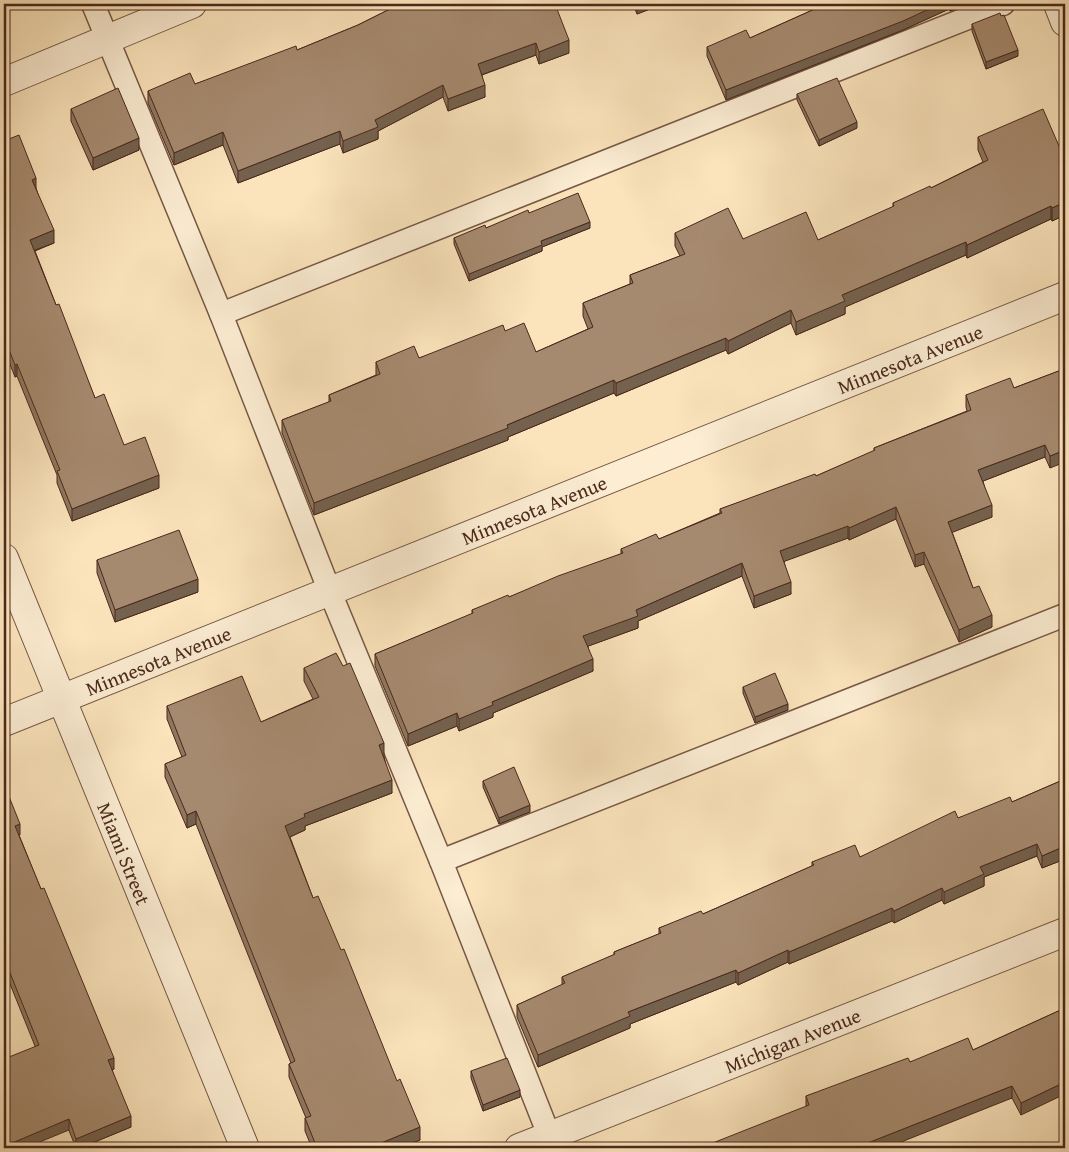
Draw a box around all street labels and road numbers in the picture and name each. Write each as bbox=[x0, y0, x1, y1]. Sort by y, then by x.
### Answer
street label: Minnesota Avenue bbox=[833, 316, 987, 401]
street label: Minnesota Avenue bbox=[457, 467, 611, 551]
street label: Minnesota Avenue bbox=[81, 618, 235, 702]
street label: Miami Street bbox=[91, 798, 159, 909]
street label: Michigan Avenue bbox=[720, 1000, 865, 1080]

